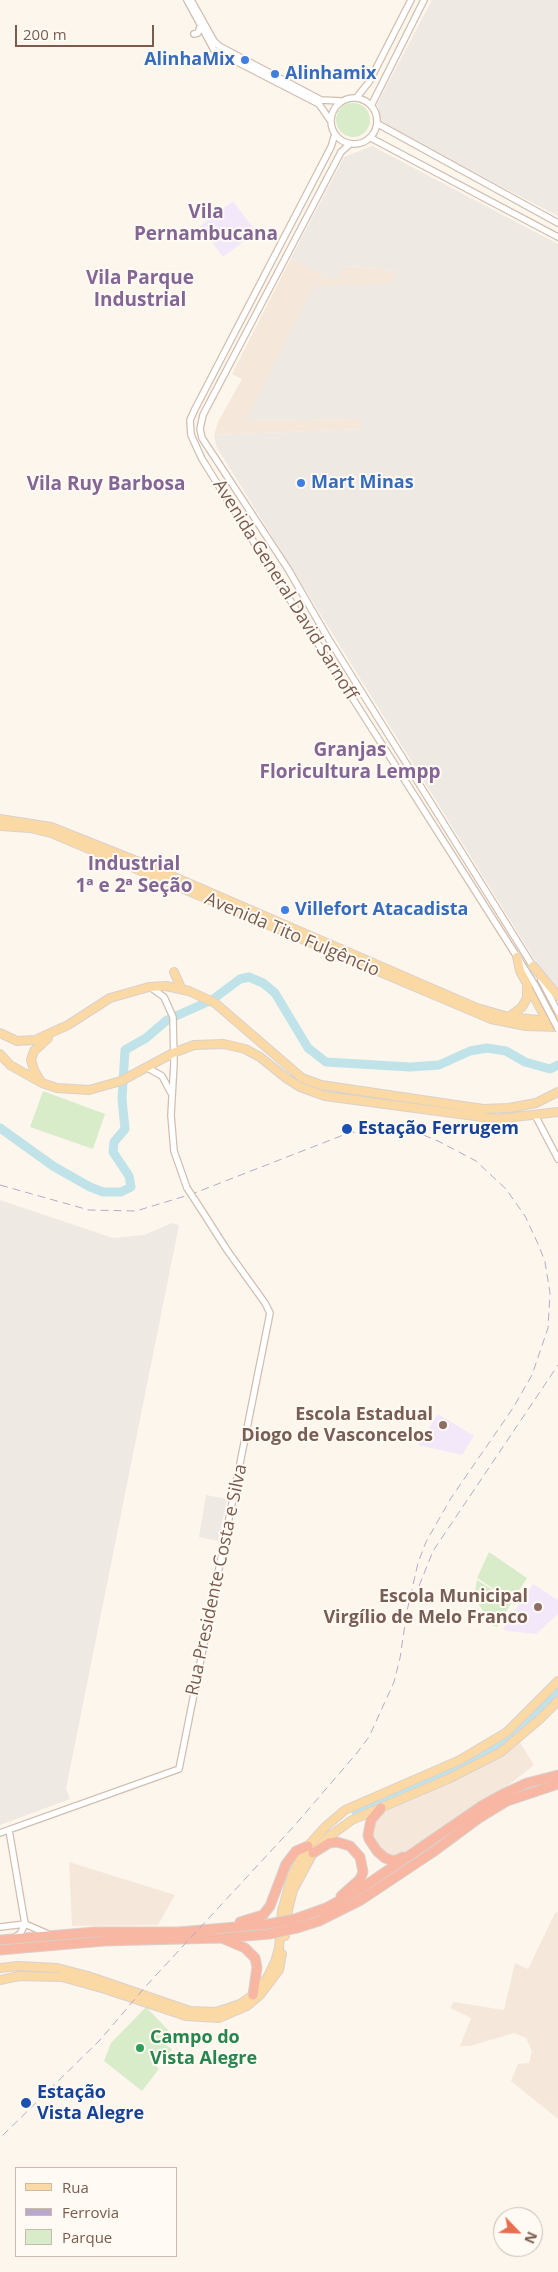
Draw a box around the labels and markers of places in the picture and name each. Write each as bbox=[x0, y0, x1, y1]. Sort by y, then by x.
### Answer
place label: AlinhaMix bbox=[144, 49, 235, 71]
marker: AlinhaMix bbox=[239, 54, 251, 66]
place label: Alinhamix bbox=[285, 63, 377, 85]
marker: Alinhamix bbox=[269, 68, 281, 80]
place label: Mart Minas bbox=[311, 472, 414, 494]
marker: Mart Minas bbox=[295, 477, 307, 489]
place label: Villefort Atacadista bbox=[295, 899, 468, 921]
marker: Villefort Atacadista bbox=[279, 904, 291, 916]
place label: Estação Ferrugem bbox=[358, 1118, 519, 1140]
marker: Estação Ferrugem bbox=[340, 1122, 354, 1136]
place label: Escola Estadual Diogo de Vasconcelos bbox=[241, 1404, 433, 1446]
marker: Escola Estadual Diogo de Vasconcelos bbox=[437, 1419, 449, 1431]
place label: Escola Municipal Virgílio de Melo Franco bbox=[323, 1586, 528, 1628]
marker: Escola Municipal Virgílio de Melo Franco bbox=[532, 1601, 544, 1613]
place label: Campo do Vista Alegre bbox=[150, 2027, 257, 2070]
marker: Campo do Vista Alegre bbox=[134, 2042, 146, 2054]
place label: Estação Vista Alegre bbox=[37, 2082, 144, 2124]
marker: Estação Vista Alegre bbox=[19, 2096, 33, 2110]

